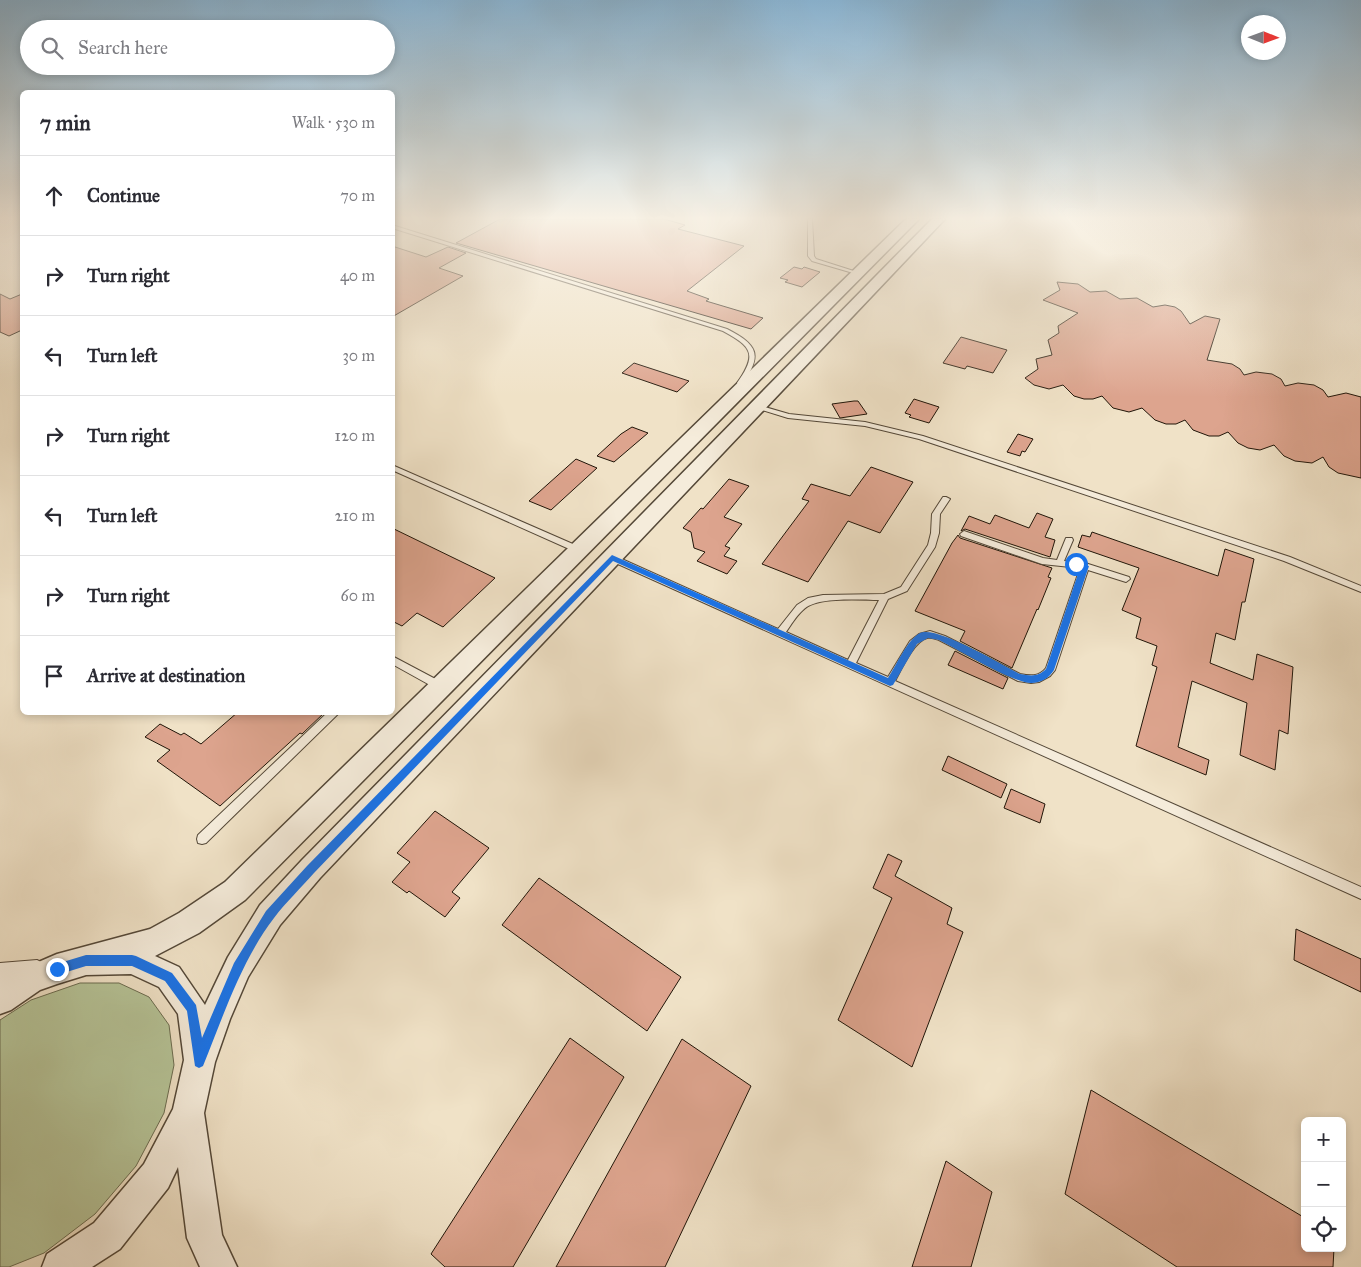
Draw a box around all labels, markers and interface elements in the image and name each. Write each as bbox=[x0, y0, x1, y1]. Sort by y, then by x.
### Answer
north arrow bbox=[1241, 15, 1286, 60]
search box bbox=[20, 20, 395, 75]
icon: search bbox=[38, 34, 66, 62]
text: Search here bbox=[78, 36, 168, 59]
text: 7 min bbox=[40, 110, 91, 136]
text: Walk · 530 m bbox=[292, 113, 375, 132]
icon: ahead bbox=[40, 182, 68, 210]
text: Continue bbox=[87, 184, 160, 207]
text: 70 m bbox=[340, 186, 375, 205]
icon: right bbox=[40, 262, 68, 290]
text: Turn right bbox=[87, 264, 170, 287]
text: 40 m bbox=[340, 266, 375, 285]
icon: left bbox=[40, 342, 68, 370]
text: Turn left bbox=[87, 344, 157, 367]
text: 30 m bbox=[342, 346, 375, 365]
icon: right bbox=[40, 422, 68, 450]
text: Turn right bbox=[87, 424, 170, 447]
text: 120 m bbox=[335, 426, 375, 445]
icon: left bbox=[40, 502, 68, 530]
text: Turn left bbox=[87, 504, 157, 527]
text: 210 m bbox=[335, 506, 375, 525]
route start bbox=[1065, 553, 1088, 576]
icon: right bbox=[40, 582, 68, 610]
text: Turn right bbox=[87, 584, 170, 607]
text: 60 m bbox=[341, 586, 375, 605]
icon: arrive bbox=[40, 662, 68, 690]
text: Arrive at destination bbox=[87, 664, 245, 687]
route end bbox=[46, 958, 69, 981]
map controls bbox=[1301, 1117, 1346, 1252]
button: + bbox=[1301, 1117, 1346, 1162]
button: − bbox=[1301, 1162, 1346, 1207]
button: locate bbox=[1301, 1207, 1346, 1252]

